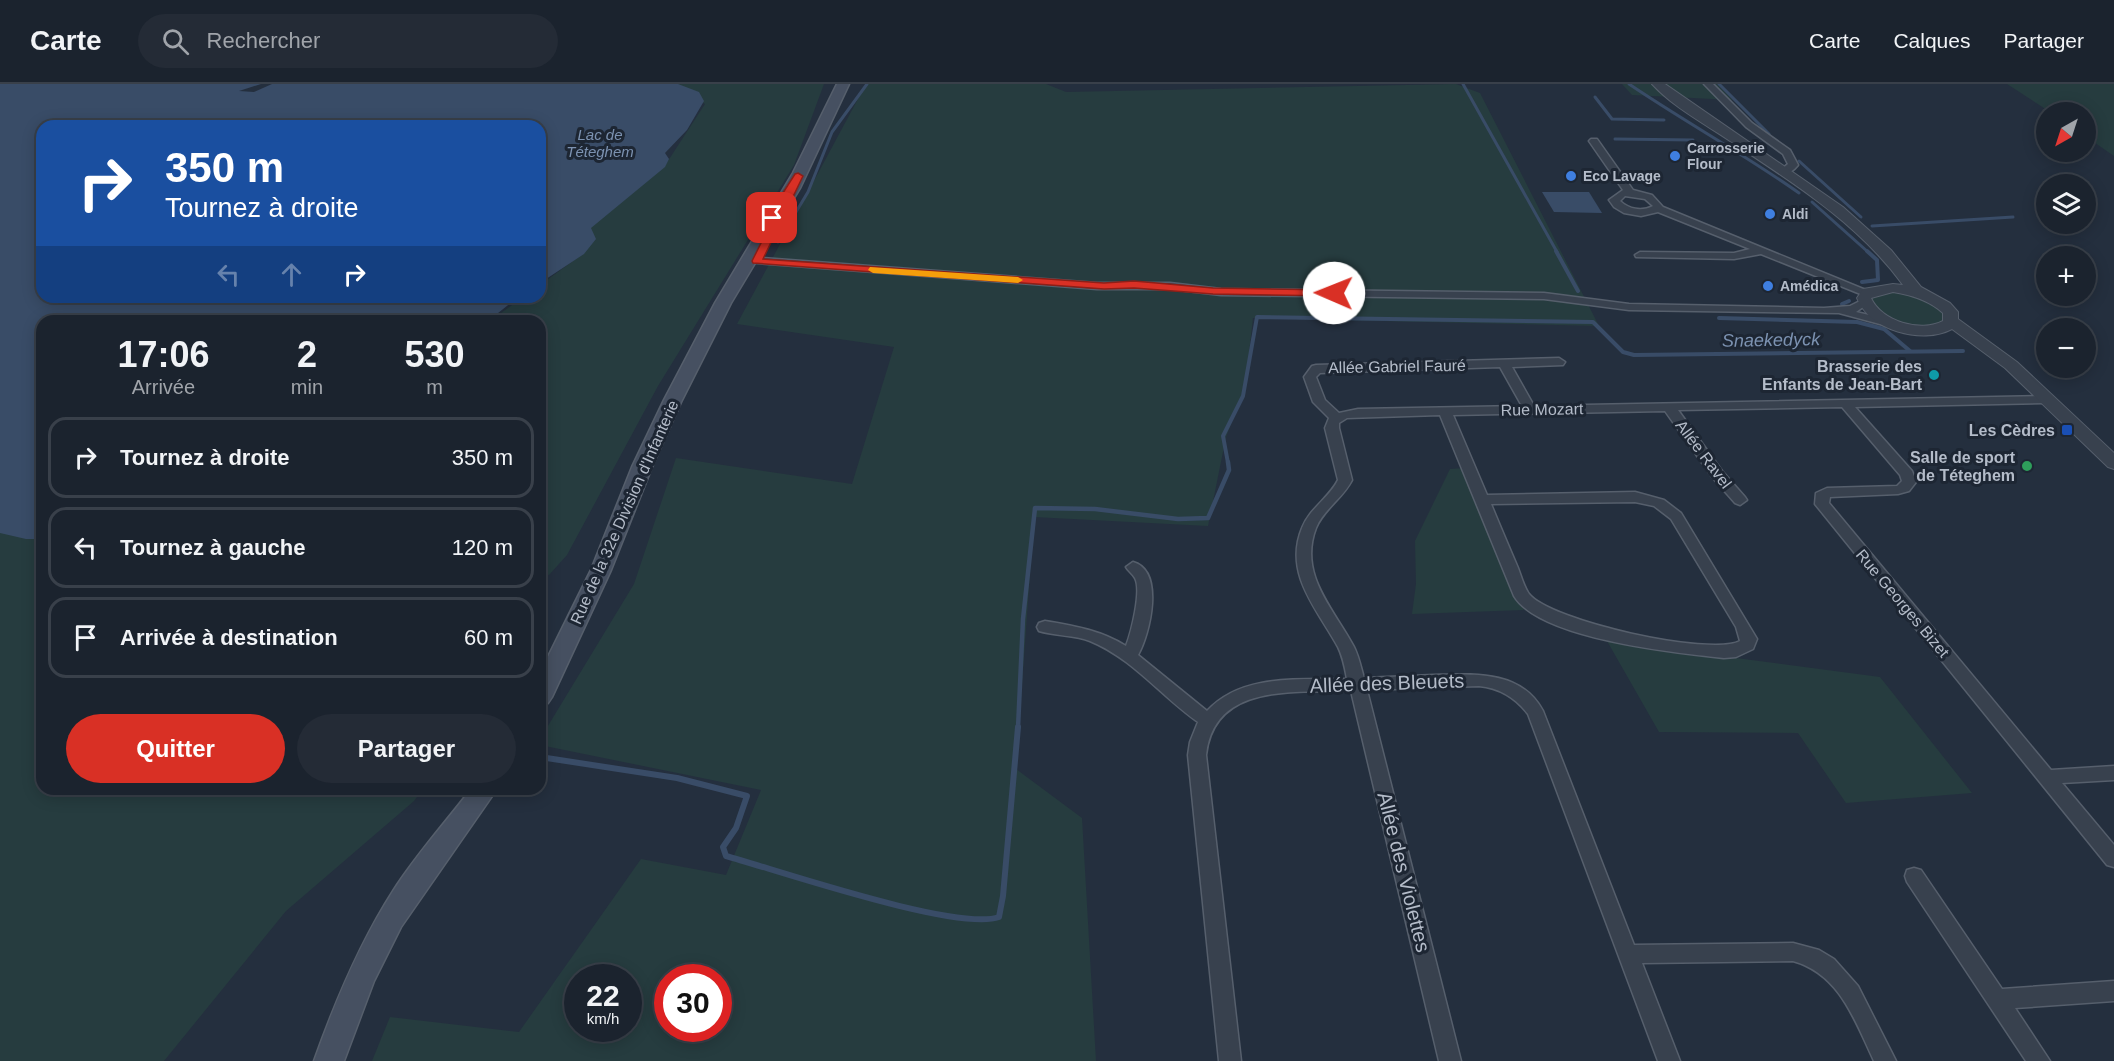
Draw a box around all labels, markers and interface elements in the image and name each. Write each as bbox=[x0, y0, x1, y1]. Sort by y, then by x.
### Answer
search box bbox=[138, 14, 558, 68]
text: Carte bbox=[30, 25, 102, 56]
icon: search bbox=[159, 25, 192, 58]
text: Rechercher bbox=[207, 28, 320, 53]
text: Carte bbox=[1809, 29, 1860, 52]
text: Calques bbox=[1893, 29, 1970, 52]
text: Partager bbox=[2003, 29, 2084, 52]
north arrow bbox=[2036, 102, 2096, 162]
map controls bbox=[2036, 102, 2096, 378]
water label: Lac de Téteghem bbox=[566, 126, 634, 160]
place label: Carrosserie Flour bbox=[1687, 140, 1765, 172]
icon: right bbox=[66, 144, 144, 222]
text: 350 m bbox=[165, 144, 284, 191]
marker: Carrosserie Flour bbox=[1668, 149, 1682, 163]
place label: Eco Lavage bbox=[1583, 168, 1661, 184]
marker: Eco Lavage bbox=[1564, 169, 1578, 183]
button: layers bbox=[2036, 174, 2096, 234]
pin bbox=[746, 192, 797, 243]
text: Tournez à droite bbox=[165, 193, 359, 223]
icon: arrive bbox=[755, 201, 788, 234]
place label: Aldi bbox=[1782, 206, 1808, 222]
marker: Aldi bbox=[1763, 207, 1777, 221]
button: + bbox=[2036, 246, 2096, 306]
icon: left bbox=[212, 258, 245, 291]
icon: ahead bbox=[275, 258, 308, 291]
icon: right bbox=[338, 258, 371, 291]
position arrow bbox=[1302, 261, 1366, 325]
place label: Amédica bbox=[1780, 278, 1839, 294]
marker: Amédica bbox=[1761, 279, 1775, 293]
button: − bbox=[2036, 318, 2096, 378]
water label: Snaekedyck bbox=[1722, 329, 1821, 351]
text: 17:06 bbox=[117, 334, 209, 375]
text: 2 bbox=[297, 334, 317, 375]
text: 530 bbox=[404, 334, 465, 375]
street label: Allée Gabriel Fauré bbox=[1328, 357, 1466, 376]
place label: Brasserie des Enfants de Jean-Bart bbox=[1762, 358, 1923, 393]
marker: Brasserie des Enfants de Jean-Bart bbox=[1927, 368, 1941, 382]
text: Arrivée bbox=[132, 376, 195, 398]
text: min bbox=[291, 376, 323, 398]
text: m bbox=[426, 376, 443, 398]
street label: Rue de la 32e Division d'Infanterie bbox=[567, 398, 682, 627]
street label: Rue Mozart bbox=[1501, 400, 1584, 419]
street label: Allée Ravel bbox=[1672, 417, 1735, 492]
place label: Les Cèdres bbox=[1969, 422, 2055, 439]
marker: Les Cèdres bbox=[2060, 423, 2074, 437]
icon: right bbox=[69, 441, 102, 474]
text: Tournez à droite bbox=[120, 445, 290, 470]
text: 350 m bbox=[452, 445, 513, 470]
place label: Salle de sport de Téteghem bbox=[1910, 449, 2016, 484]
marker: Salle de sport de Téteghem bbox=[2020, 459, 2034, 473]
icon: left bbox=[69, 531, 102, 564]
text: Tournez à gauche bbox=[120, 535, 305, 560]
text: 120 m bbox=[452, 535, 513, 560]
street label: Rue Georges Bizet bbox=[1853, 546, 1953, 661]
icon: arrive bbox=[69, 621, 102, 654]
text: Arrivée à destination bbox=[120, 625, 338, 650]
text: 60 m bbox=[464, 625, 513, 650]
street label: Allée des Bleuets bbox=[1309, 669, 1465, 697]
button: Quitter bbox=[66, 714, 285, 783]
button: Partager bbox=[297, 714, 516, 783]
street label: Allée des Violettes bbox=[1373, 790, 1435, 954]
speed limit sign: 30 bbox=[654, 964, 732, 1042]
text: 22 bbox=[586, 979, 620, 1012]
text: km/h bbox=[587, 1010, 619, 1027]

